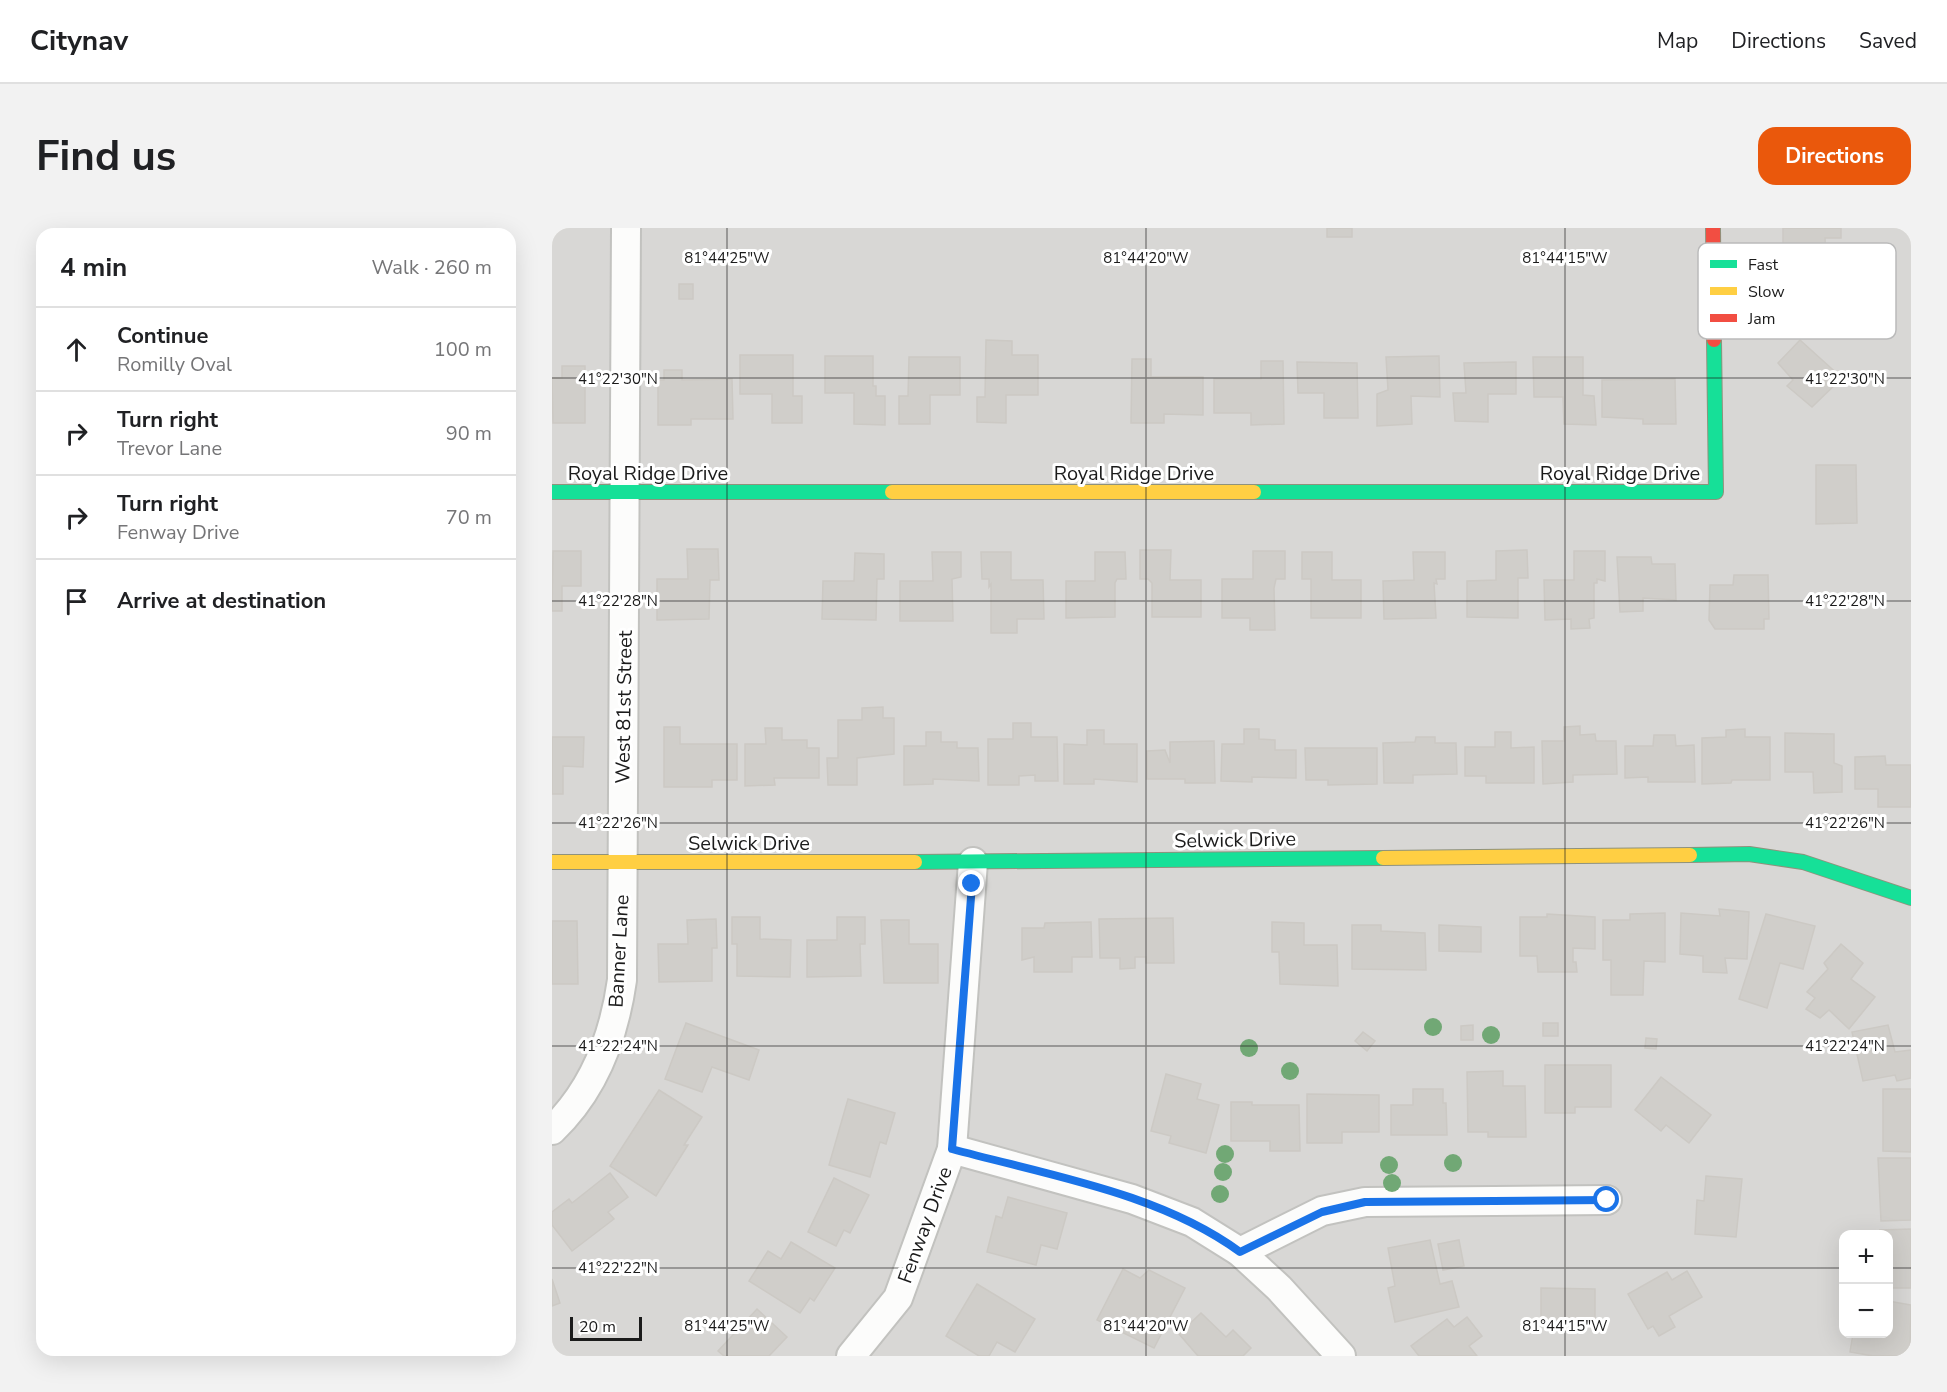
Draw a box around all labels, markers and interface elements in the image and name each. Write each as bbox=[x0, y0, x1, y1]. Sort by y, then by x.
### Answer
text: Citynav bbox=[30, 22, 128, 60]
text: Map bbox=[1657, 27, 1698, 55]
text: Directions bbox=[1731, 27, 1826, 55]
text: Saved bbox=[1859, 27, 1917, 55]
button: Directions bbox=[1758, 127, 1911, 185]
text: Find us bbox=[36, 128, 176, 185]
legend bbox=[1698, 243, 1896, 339]
text: 81°44'25"W bbox=[684, 248, 770, 268]
text: 81°44'20"W bbox=[1103, 248, 1189, 268]
text: 81°44'15"W bbox=[1522, 248, 1608, 268]
text: 4 min bbox=[60, 250, 127, 285]
text: Walk · 260 m bbox=[372, 254, 492, 281]
text: Fast bbox=[1748, 254, 1779, 276]
text: Slow bbox=[1748, 281, 1785, 303]
text: Jam bbox=[1747, 308, 1775, 330]
text: Continue bbox=[117, 321, 208, 351]
icon: ahead bbox=[60, 333, 93, 366]
text: 100 m bbox=[434, 336, 492, 363]
text: Romilly Oval bbox=[117, 351, 232, 378]
text: 41°22'30"N bbox=[578, 369, 658, 389]
text: 41°22'30"N bbox=[1805, 369, 1885, 389]
text: Turn right bbox=[117, 405, 218, 435]
icon: right bbox=[60, 417, 93, 450]
text: 90 m bbox=[446, 420, 492, 447]
text: Trevor Lane bbox=[117, 435, 222, 462]
street label: Royal Ridge Drive bbox=[568, 460, 728, 487]
street label: Royal Ridge Drive bbox=[1054, 460, 1214, 487]
street label: Royal Ridge Drive bbox=[1540, 460, 1700, 487]
text: Turn right bbox=[117, 489, 218, 519]
icon: right bbox=[60, 501, 93, 534]
text: 70 m bbox=[446, 504, 492, 531]
text: Fenway Drive bbox=[117, 519, 239, 546]
icon: arrive bbox=[60, 585, 93, 618]
text: Arrive at destination bbox=[117, 586, 326, 616]
text: 41°22'28"N bbox=[578, 591, 658, 611]
text: 41°22'28"N bbox=[1805, 591, 1885, 611]
street label: West 81st Street bbox=[609, 629, 639, 784]
text: 41°22'26"N bbox=[578, 813, 658, 833]
text: 41°22'26"N bbox=[1805, 813, 1885, 833]
street label: Selwick Drive bbox=[1174, 825, 1296, 855]
street label: Selwick Drive bbox=[688, 830, 810, 857]
route end bbox=[958, 870, 984, 896]
street label: Banner Lane bbox=[603, 894, 635, 1008]
text: 41°22'24"N bbox=[578, 1036, 658, 1056]
text: 41°22'24"N bbox=[1805, 1036, 1885, 1056]
street label: Fenway Drive bbox=[891, 1163, 959, 1287]
route start bbox=[1593, 1186, 1619, 1212]
map controls bbox=[1839, 1230, 1893, 1338]
button: + bbox=[1839, 1230, 1893, 1284]
text: 41°22'22"N bbox=[578, 1258, 658, 1278]
button: − bbox=[1839, 1284, 1893, 1338]
scale bar bbox=[570, 1314, 642, 1342]
text: 20 m bbox=[579, 1316, 616, 1338]
text: 81°44'25"W bbox=[684, 1316, 770, 1336]
text: 81°44'20"W bbox=[1103, 1316, 1189, 1336]
text: 81°44'15"W bbox=[1522, 1316, 1608, 1336]

